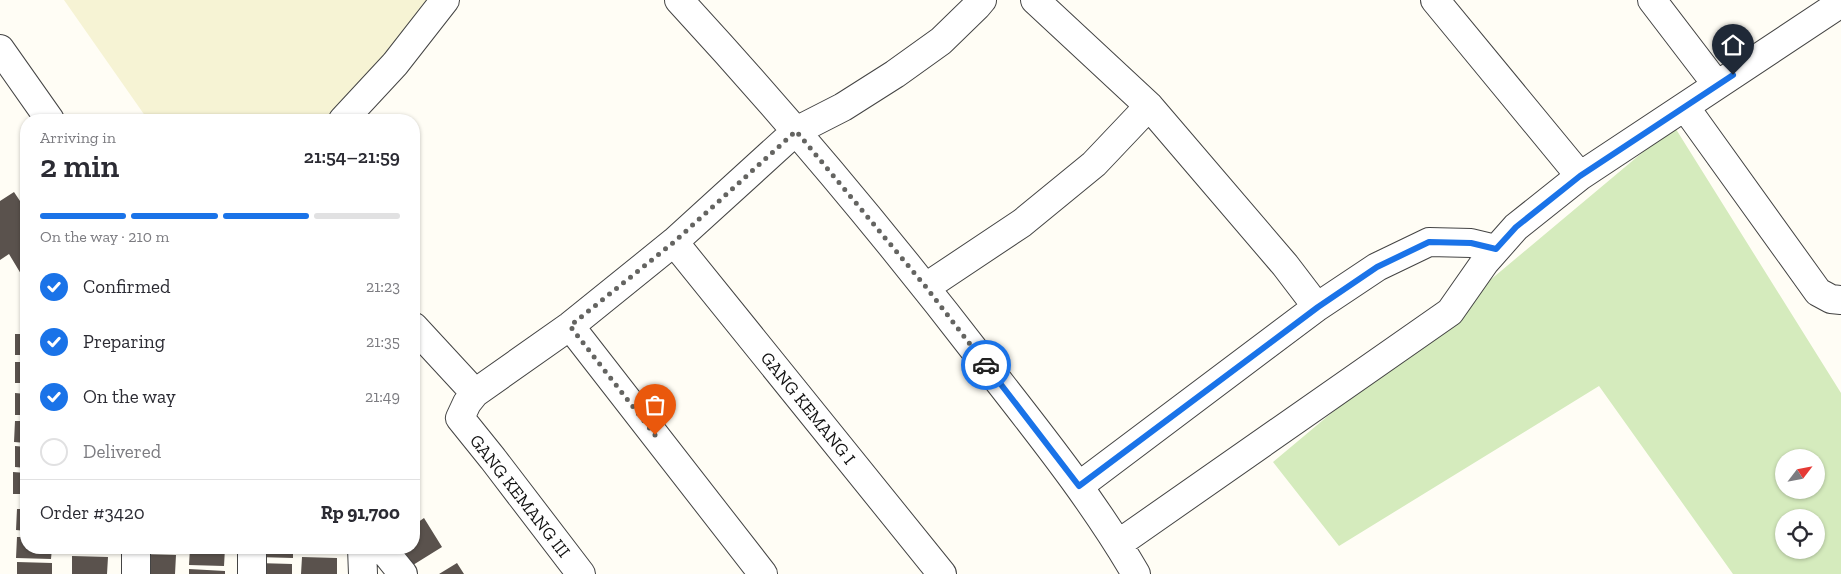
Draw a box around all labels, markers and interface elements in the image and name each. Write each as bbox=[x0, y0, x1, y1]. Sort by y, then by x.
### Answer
pin bbox=[1712, 24, 1754, 75]
icon: home bbox=[1719, 31, 1747, 59]
text: Arriving in bbox=[40, 128, 116, 147]
text: 21:54–21:59 bbox=[304, 145, 400, 168]
text: 2 min bbox=[40, 147, 119, 185]
text: On the way · 210 m bbox=[40, 227, 169, 246]
icon: check bbox=[40, 273, 68, 301]
text: Confirmed bbox=[83, 275, 170, 298]
text: 21:23 bbox=[366, 277, 400, 296]
icon: check bbox=[40, 328, 68, 356]
text: Preparing bbox=[83, 330, 165, 353]
text: 21:35 bbox=[366, 332, 400, 351]
courier bbox=[961, 340, 1011, 390]
street label: GANG KEMANG I bbox=[756, 347, 860, 469]
icon: car bbox=[972, 351, 1000, 379]
icon: check bbox=[40, 383, 68, 411]
pin bbox=[634, 384, 676, 435]
text: On the way bbox=[83, 385, 176, 408]
text: 21:49 bbox=[365, 387, 400, 406]
icon: bag bbox=[641, 391, 669, 419]
street label: GANG KEMANG III bbox=[465, 430, 575, 562]
text: Delivered bbox=[83, 440, 161, 463]
north arrow bbox=[1775, 449, 1825, 499]
map controls bbox=[1775, 449, 1825, 559]
text: Order #3420 bbox=[40, 501, 145, 524]
text: Rp 91,700 bbox=[321, 501, 400, 524]
button: locate bbox=[1775, 509, 1825, 559]

